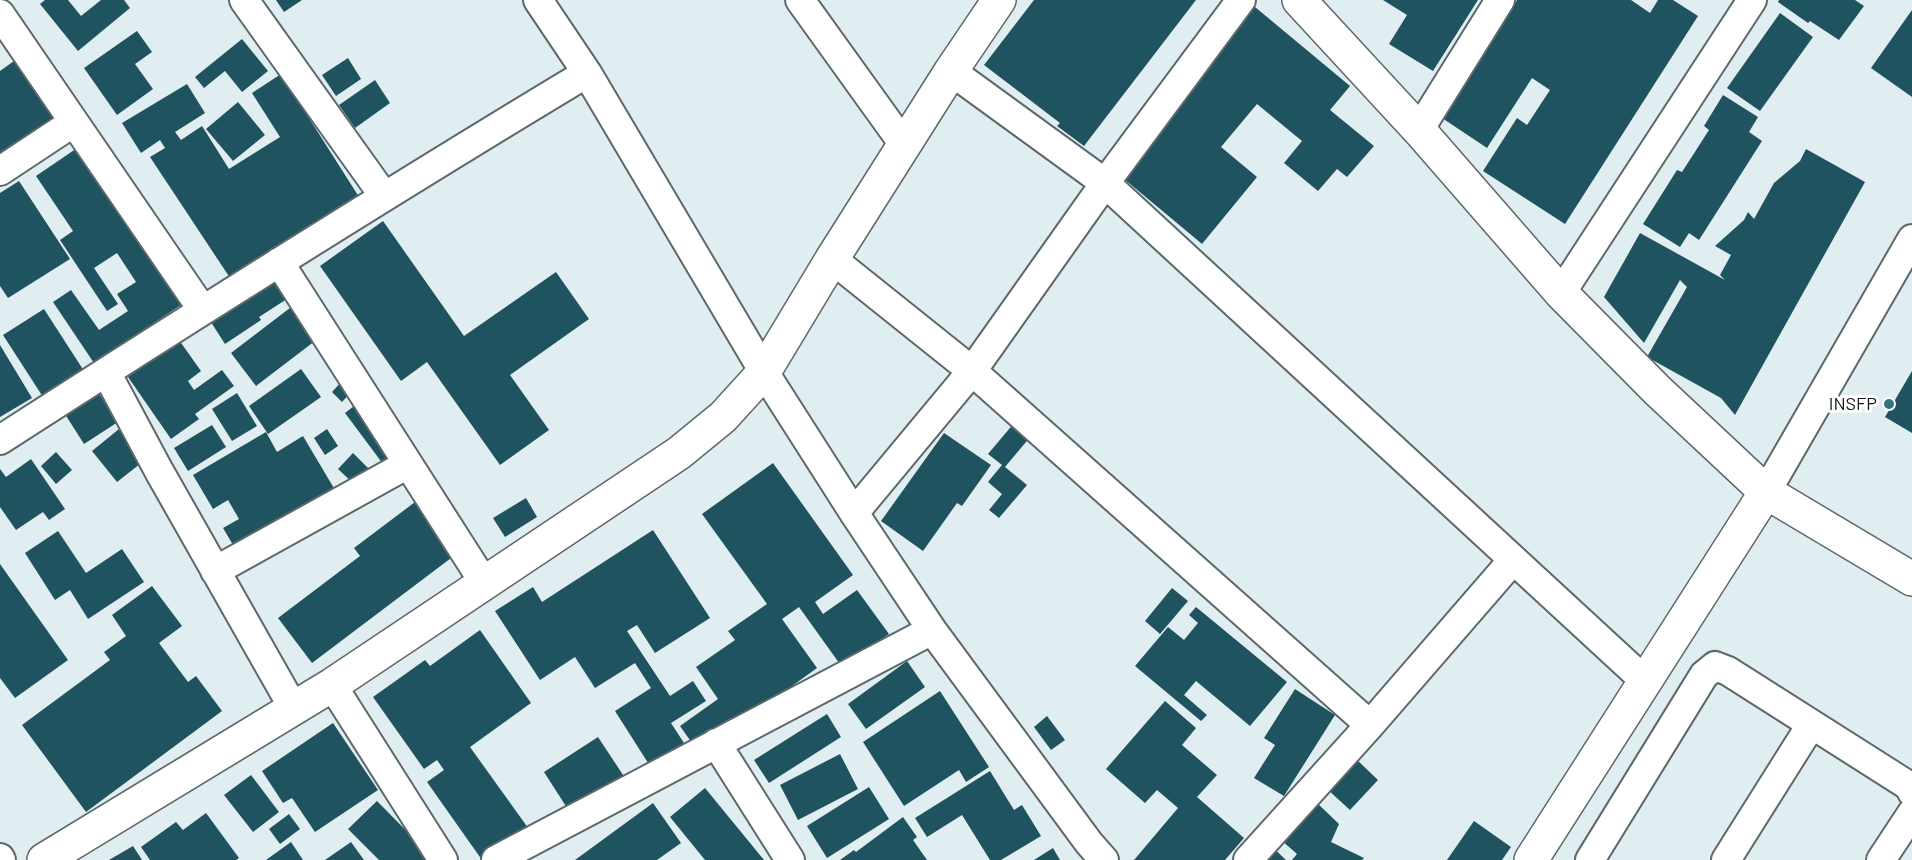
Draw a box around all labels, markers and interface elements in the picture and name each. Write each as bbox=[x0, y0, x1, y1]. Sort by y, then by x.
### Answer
place label: INSFP bbox=[1829, 393, 1877, 415]
marker: INSFP bbox=[1882, 397, 1896, 411]

